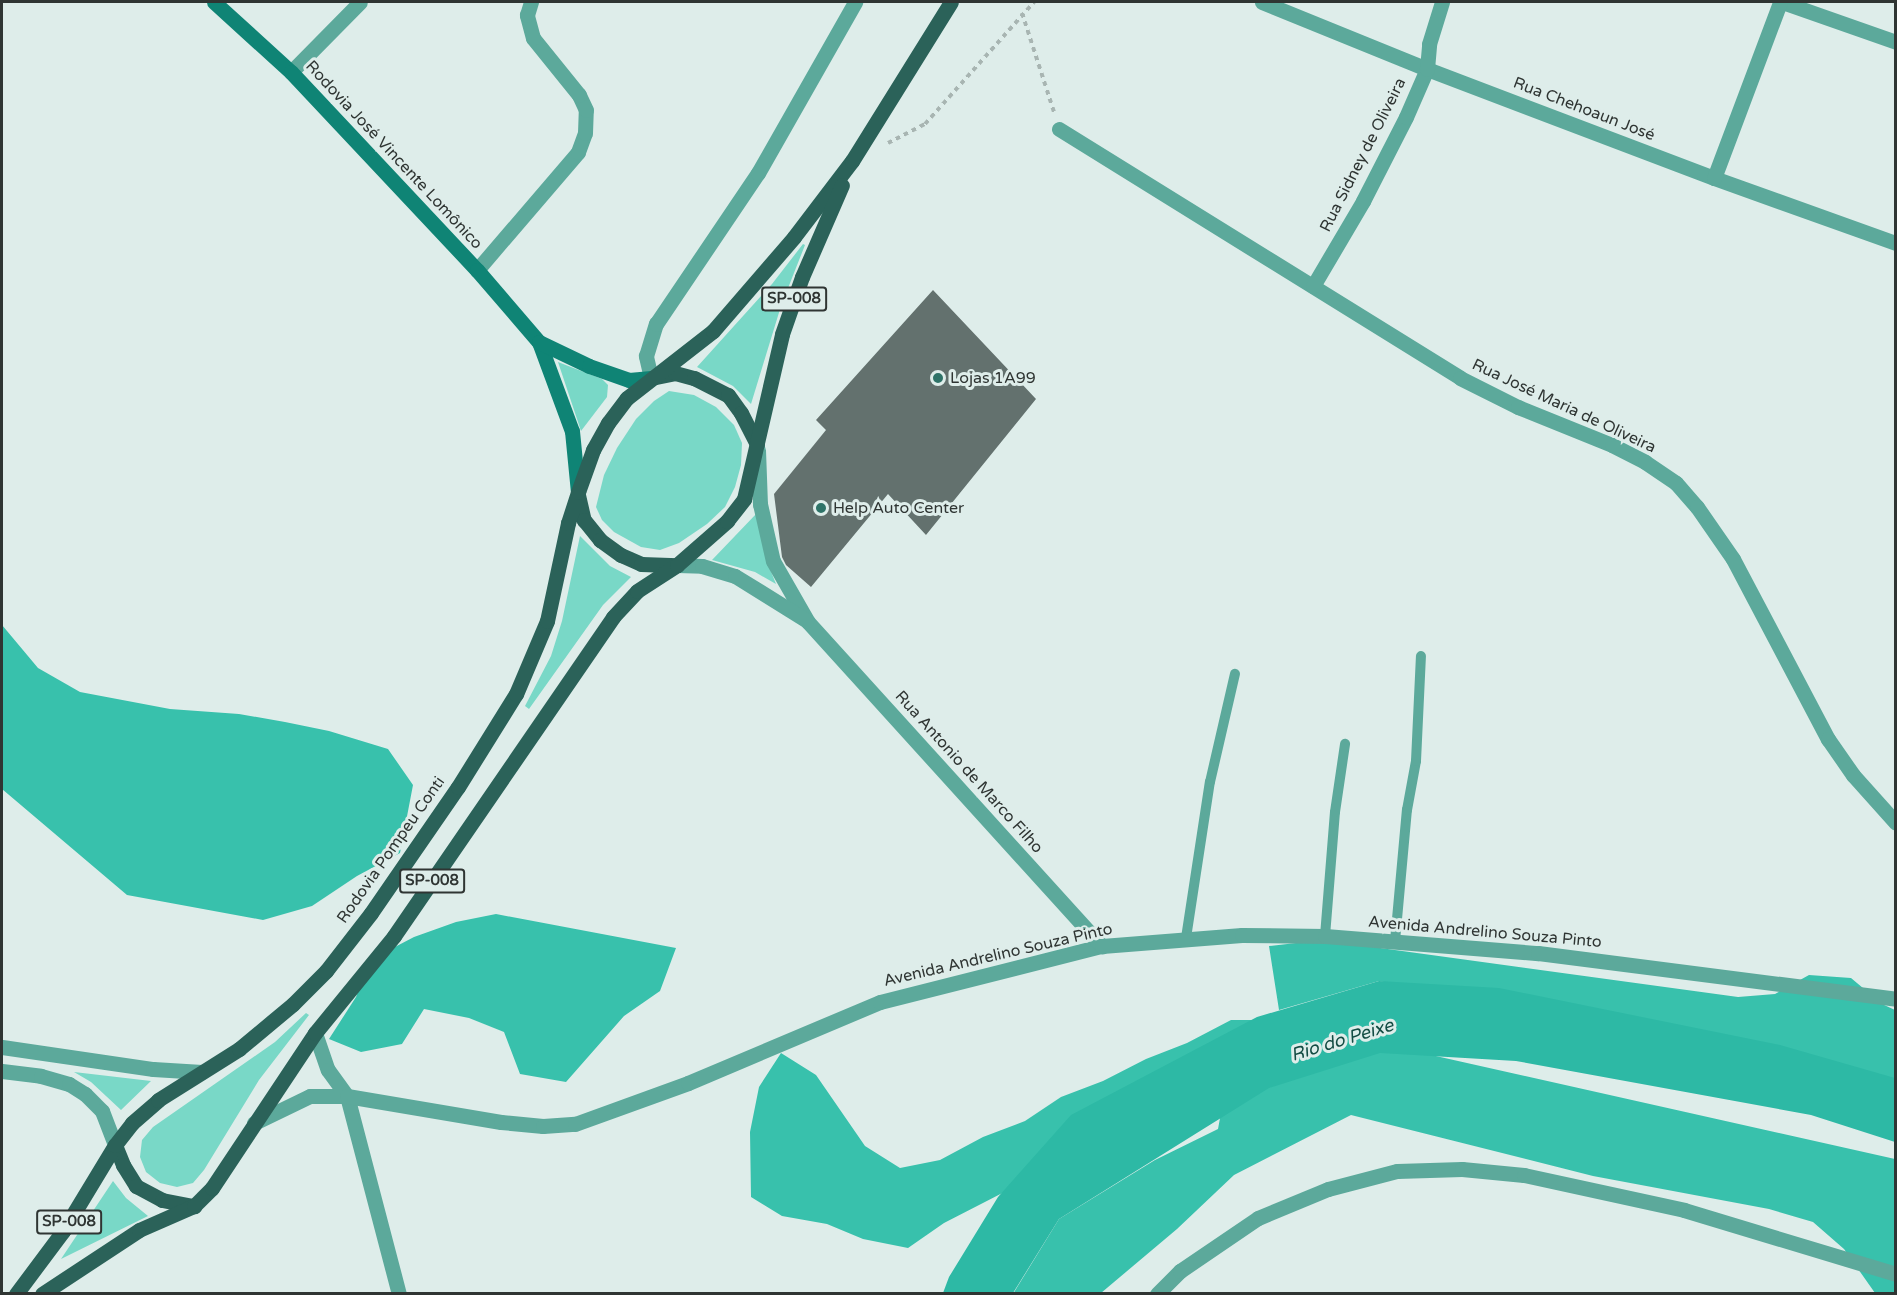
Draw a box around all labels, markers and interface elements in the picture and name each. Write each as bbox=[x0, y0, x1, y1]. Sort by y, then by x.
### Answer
street label: Rodovia José Vincente Lomônico bbox=[301, 57, 487, 253]
street label: Rua Chehoaun José bbox=[1510, 73, 1658, 145]
street label: Rua Sidney de Oliveira bbox=[1316, 75, 1410, 235]
road number: SP-008 bbox=[761, 287, 827, 311]
street label: Rua José Maria de Oliveira bbox=[1469, 355, 1659, 457]
place label: Lojas 1A99 bbox=[950, 368, 1036, 388]
marker: Lojas 1A99 bbox=[931, 371, 945, 385]
place label: Help Auto Center bbox=[833, 498, 964, 518]
marker: Help Auto Center bbox=[814, 501, 828, 515]
street label: Rua Antonio de Marco Filho bbox=[891, 687, 1047, 857]
street label: Rodovia Pompeu Conti bbox=[333, 773, 449, 927]
road number: SP-008 bbox=[399, 869, 465, 893]
street label: Avenida Andrelino Souza Pinto bbox=[1367, 912, 1603, 952]
street label: Avenida Andrelino Souza Pinto bbox=[882, 919, 1114, 991]
water label: Rio do Peixe bbox=[1288, 1014, 1396, 1066]
road number: SP-008 bbox=[36, 1210, 102, 1234]

